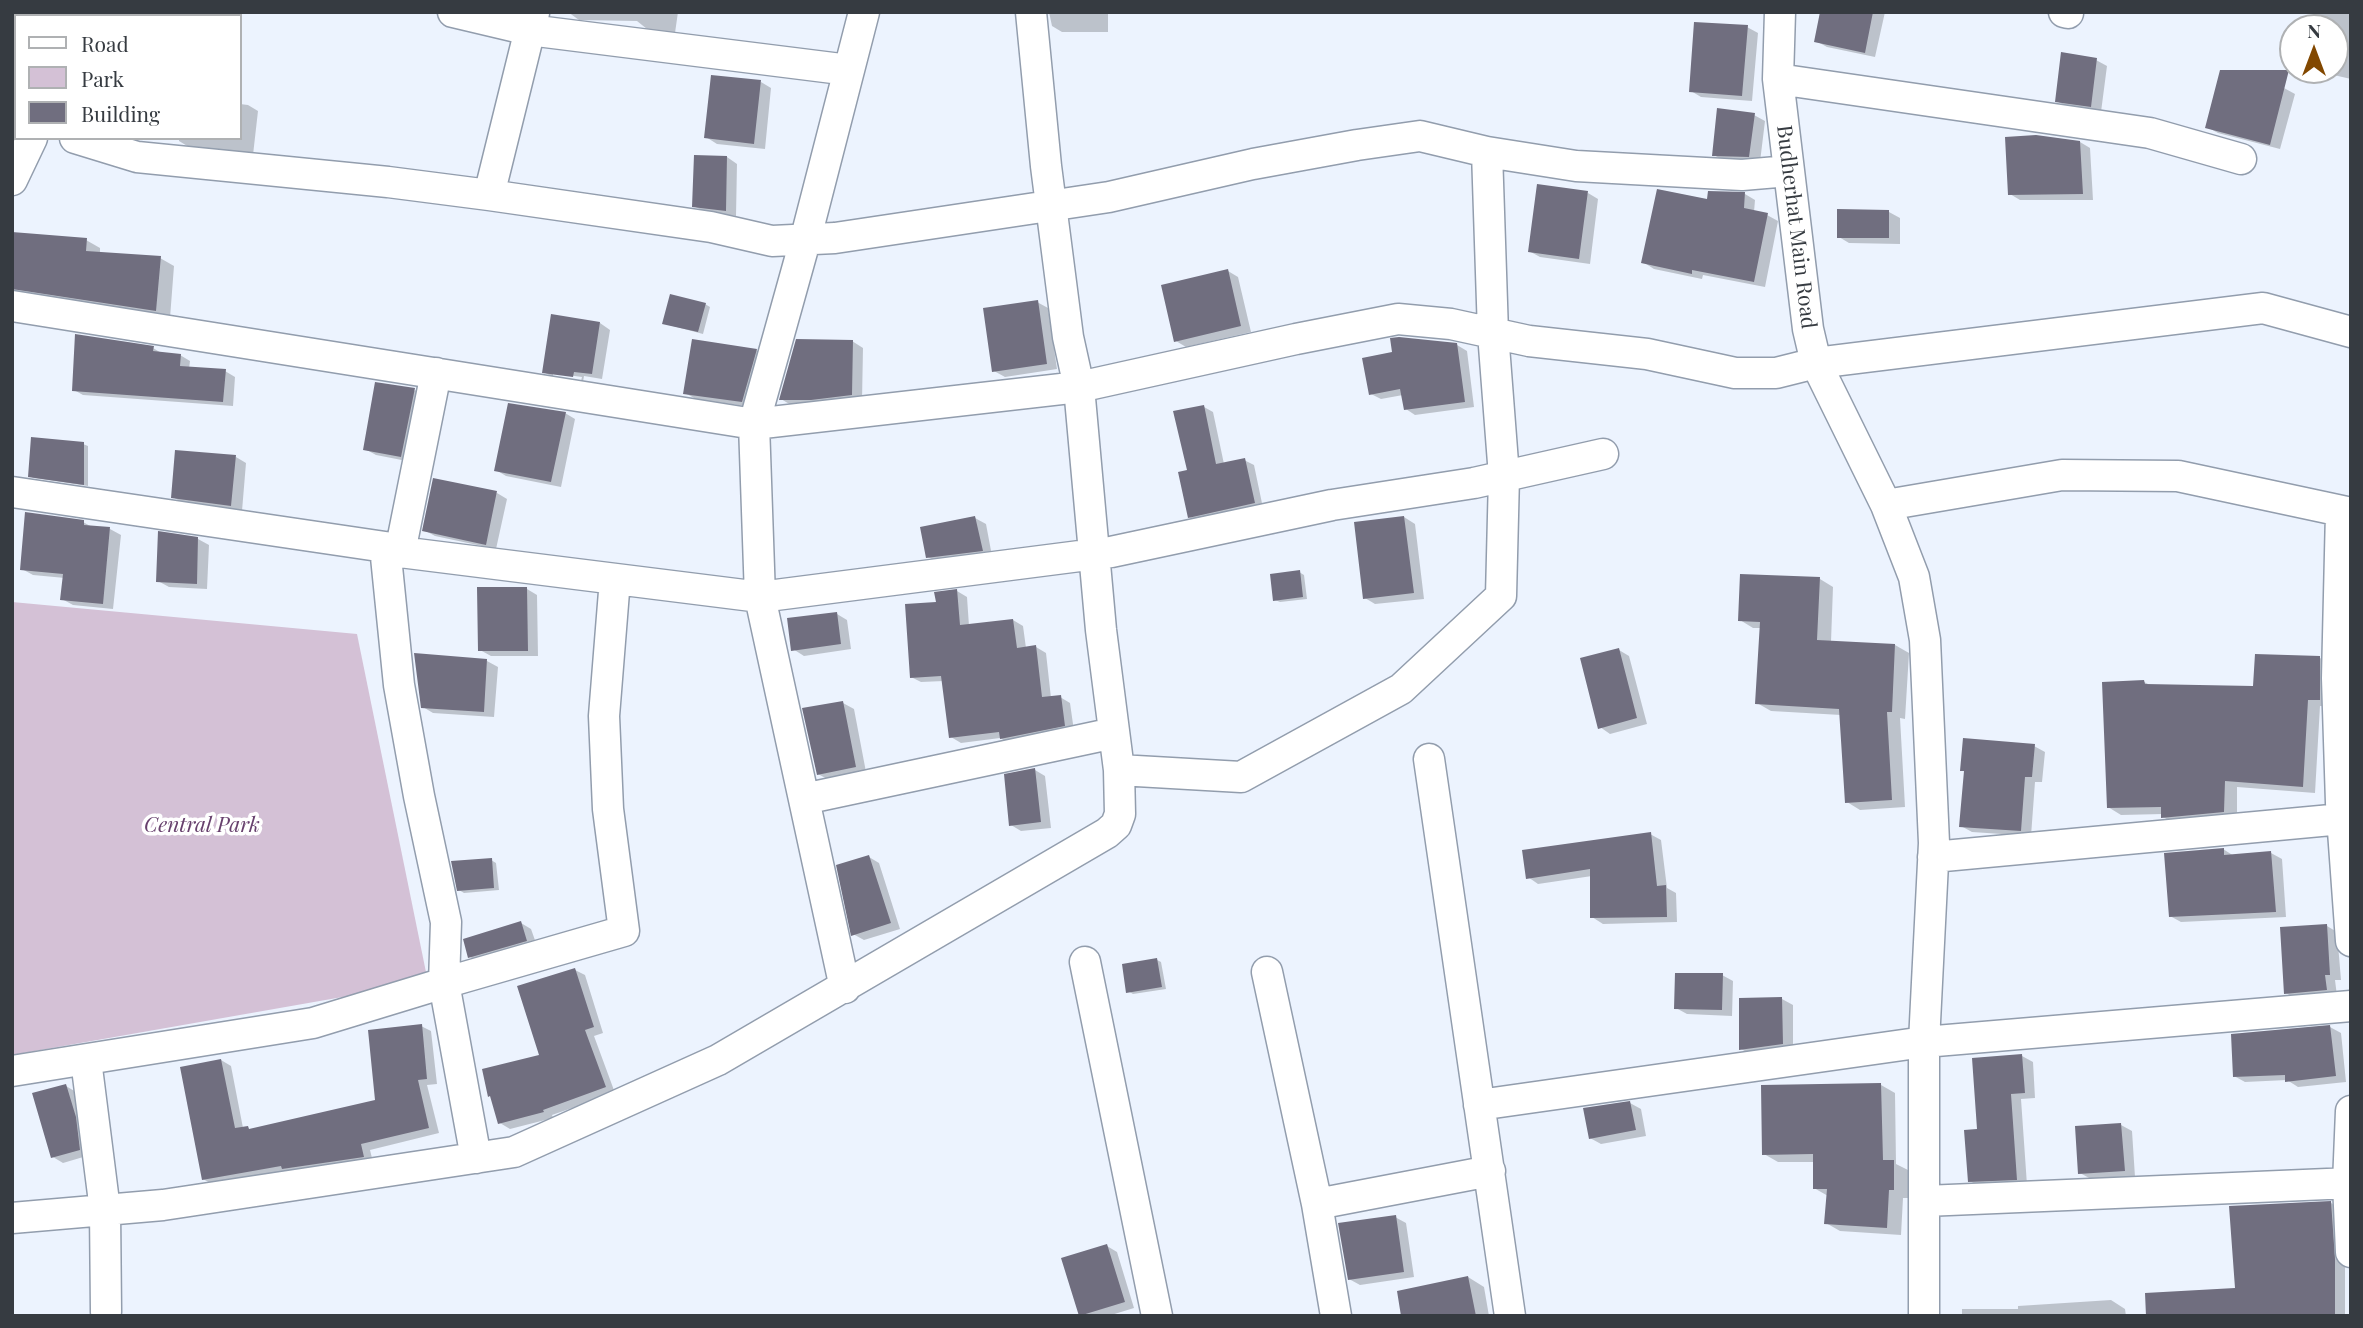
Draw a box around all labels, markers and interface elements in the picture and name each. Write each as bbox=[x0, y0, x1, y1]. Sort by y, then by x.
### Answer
legend bbox=[14, 14, 242, 140]
north arrow bbox=[2279, 14, 2349, 84]
text: N bbox=[2307, 17, 2321, 43]
text: Road bbox=[81, 29, 129, 57]
text: Park bbox=[81, 64, 124, 92]
text: Building bbox=[81, 99, 160, 127]
street label: Budherhat Main Road bbox=[1771, 124, 1821, 330]
park label: Central Park bbox=[144, 812, 260, 838]

